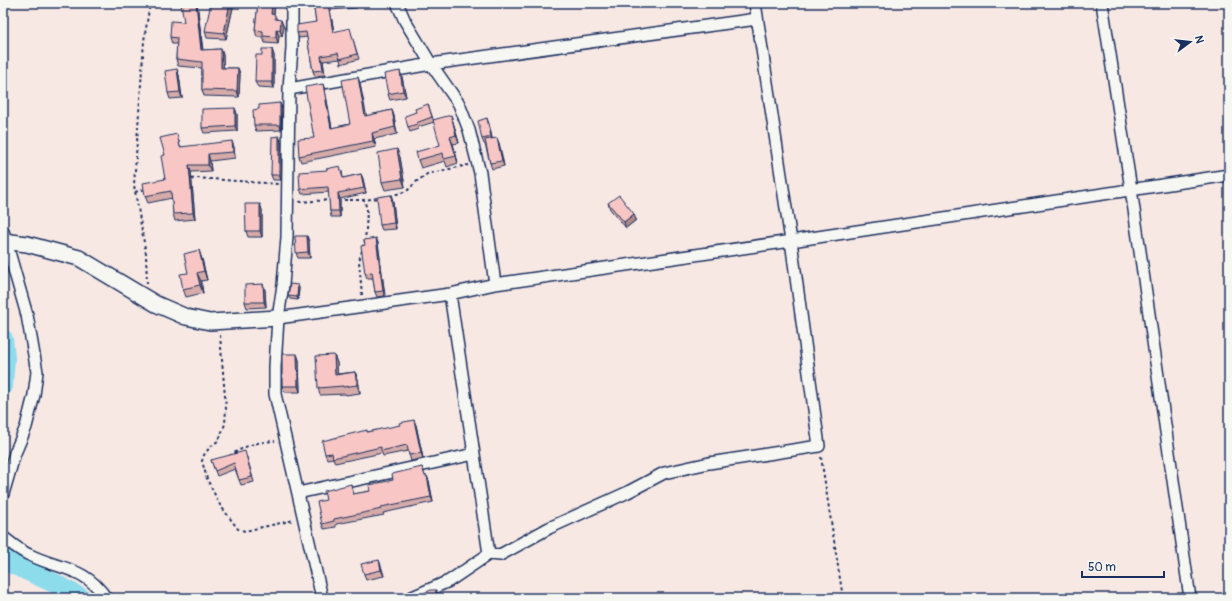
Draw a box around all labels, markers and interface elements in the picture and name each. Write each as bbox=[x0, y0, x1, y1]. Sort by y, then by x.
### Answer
north arrow bbox=[1170, 22, 1210, 62]
text: N bbox=[1192, 34, 1207, 45]
scale bar bbox=[1082, 553, 1164, 579]
text: 50 m bbox=[1088, 560, 1116, 575]

